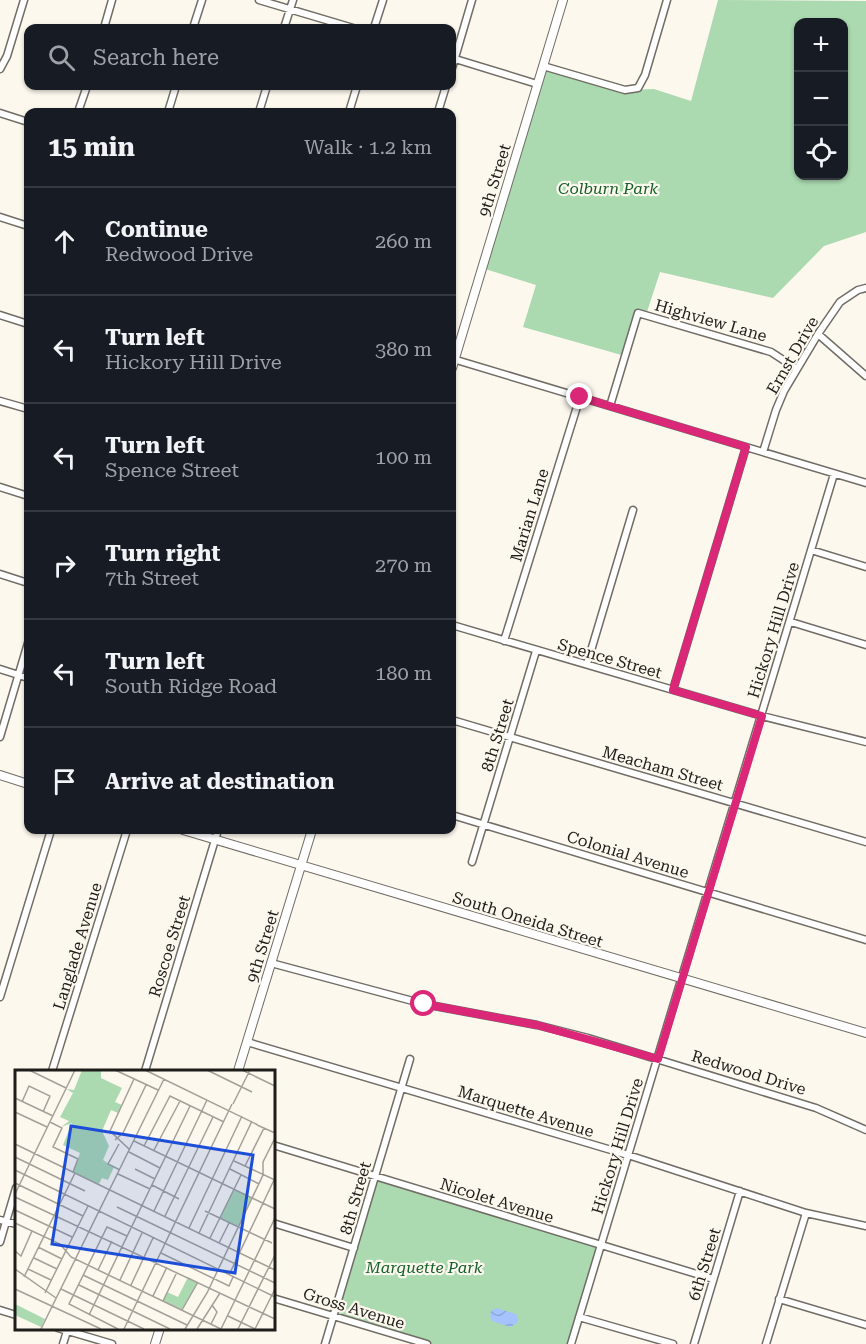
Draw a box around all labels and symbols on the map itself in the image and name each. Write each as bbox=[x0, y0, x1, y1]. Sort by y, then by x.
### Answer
street label: 9th Street bbox=[474, 141, 515, 219]
park label: Colburn Park bbox=[558, 179, 658, 198]
street label: Highview Lane bbox=[653, 295, 769, 346]
street label: Ernst Drive bbox=[763, 313, 822, 397]
route end bbox=[566, 383, 592, 409]
street label: Marian Lane bbox=[506, 466, 553, 564]
street label: Hickory Hill Drive bbox=[744, 560, 803, 701]
street label: Spence Street bbox=[556, 635, 664, 682]
street label: 8th Street bbox=[477, 696, 518, 774]
street label: Meacham Street bbox=[600, 742, 725, 795]
street label: Colonial Avenue bbox=[565, 827, 691, 882]
street label: Langlade Avenue bbox=[49, 880, 106, 1012]
street label: South Oneida Street bbox=[450, 888, 605, 951]
street label: Roscoe Street bbox=[145, 893, 194, 999]
street label: 9th Street bbox=[242, 907, 283, 985]
route start bbox=[410, 990, 436, 1016]
street label: Redwood Drive bbox=[689, 1046, 809, 1099]
inset map bbox=[15, 1070, 274, 1329]
street label: Hickory Hill Drive bbox=[588, 1076, 647, 1217]
street label: Marquette Avenue bbox=[456, 1082, 596, 1141]
street label: 8th Street bbox=[336, 1159, 375, 1237]
street label: Nicolet Avenue bbox=[438, 1174, 556, 1227]
street label: 6th Street bbox=[684, 1225, 725, 1303]
park label: Marquette Park bbox=[365, 1258, 483, 1277]
street label: Gross Avenue bbox=[301, 1284, 407, 1333]

